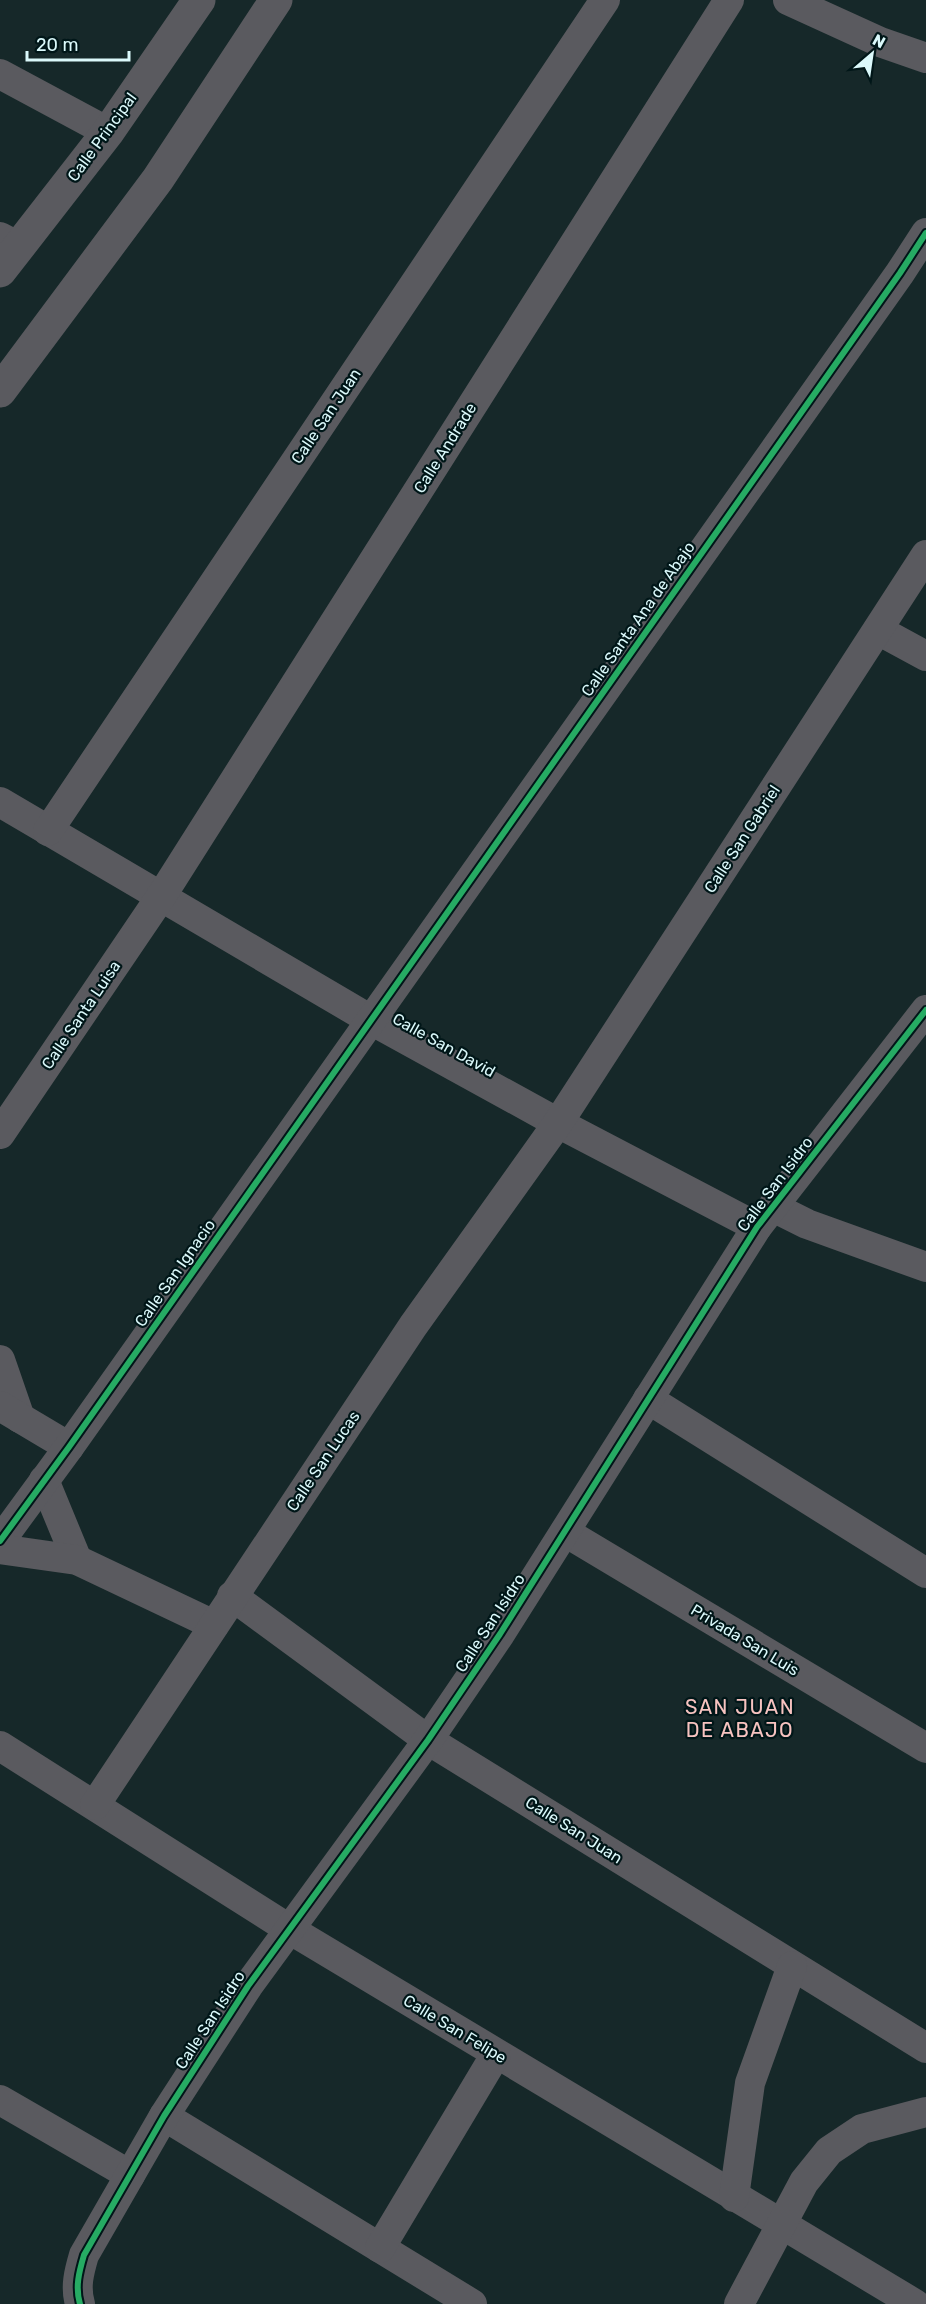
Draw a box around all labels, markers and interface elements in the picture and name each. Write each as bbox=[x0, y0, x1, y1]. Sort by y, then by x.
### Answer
scale bar bbox=[27, 24, 129, 62]
north arrow bbox=[842, 24, 902, 84]
text: N bbox=[869, 30, 889, 52]
text: 20 m bbox=[36, 34, 78, 56]
street label: Calle Principal bbox=[63, 89, 141, 185]
street label: Calle San Juan bbox=[287, 365, 365, 467]
street label: Calle Andrade bbox=[410, 399, 480, 497]
street label: Calle Santa Ana de Abajo bbox=[577, 538, 699, 700]
street label: Calle San Gabriel bbox=[700, 782, 784, 896]
street label: Calle Santa Luisa bbox=[38, 957, 124, 1073]
street label: Calle San David bbox=[389, 1009, 499, 1081]
street label: Calle San Isidro bbox=[733, 1133, 817, 1235]
street label: Calle San Ignacio bbox=[131, 1216, 219, 1330]
street label: Calle San Lucas bbox=[282, 1407, 364, 1515]
street label: Calle San Isidro bbox=[451, 1570, 529, 1676]
street label: Privada San Luis bbox=[688, 1600, 802, 1680]
district label: SAN JUAN DE ABAJO bbox=[685, 1695, 795, 1742]
street label: Calle San Juan bbox=[522, 1793, 626, 1867]
street label: Calle San Isidro bbox=[171, 1967, 249, 2073]
street label: Calle San Felipe bbox=[400, 1991, 510, 2067]

